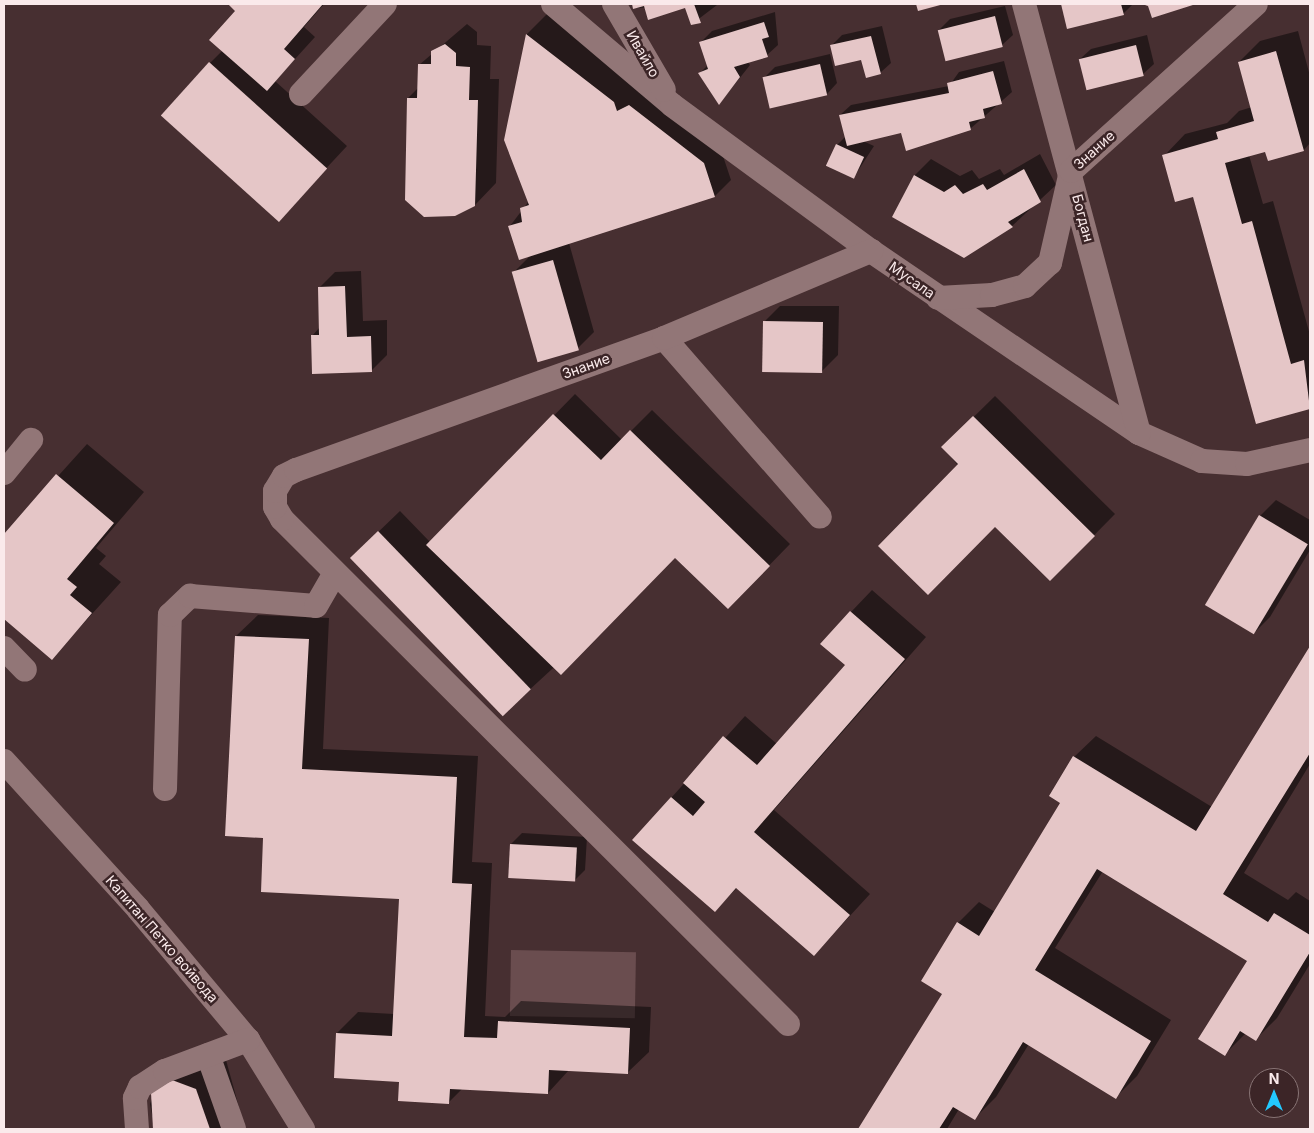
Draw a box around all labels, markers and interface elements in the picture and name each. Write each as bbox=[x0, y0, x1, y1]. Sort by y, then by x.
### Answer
street label: Ивайло bbox=[623, 28, 663, 80]
street label: Знание bbox=[1070, 127, 1118, 173]
street label: Богдан bbox=[1069, 192, 1097, 244]
street label: Мусала bbox=[886, 258, 938, 302]
street label: Знание bbox=[560, 350, 612, 382]
street label: Капитан Петко войвода bbox=[102, 872, 222, 1006]
north arrow bbox=[1249, 1068, 1299, 1118]
text: N bbox=[1269, 1070, 1279, 1087]

